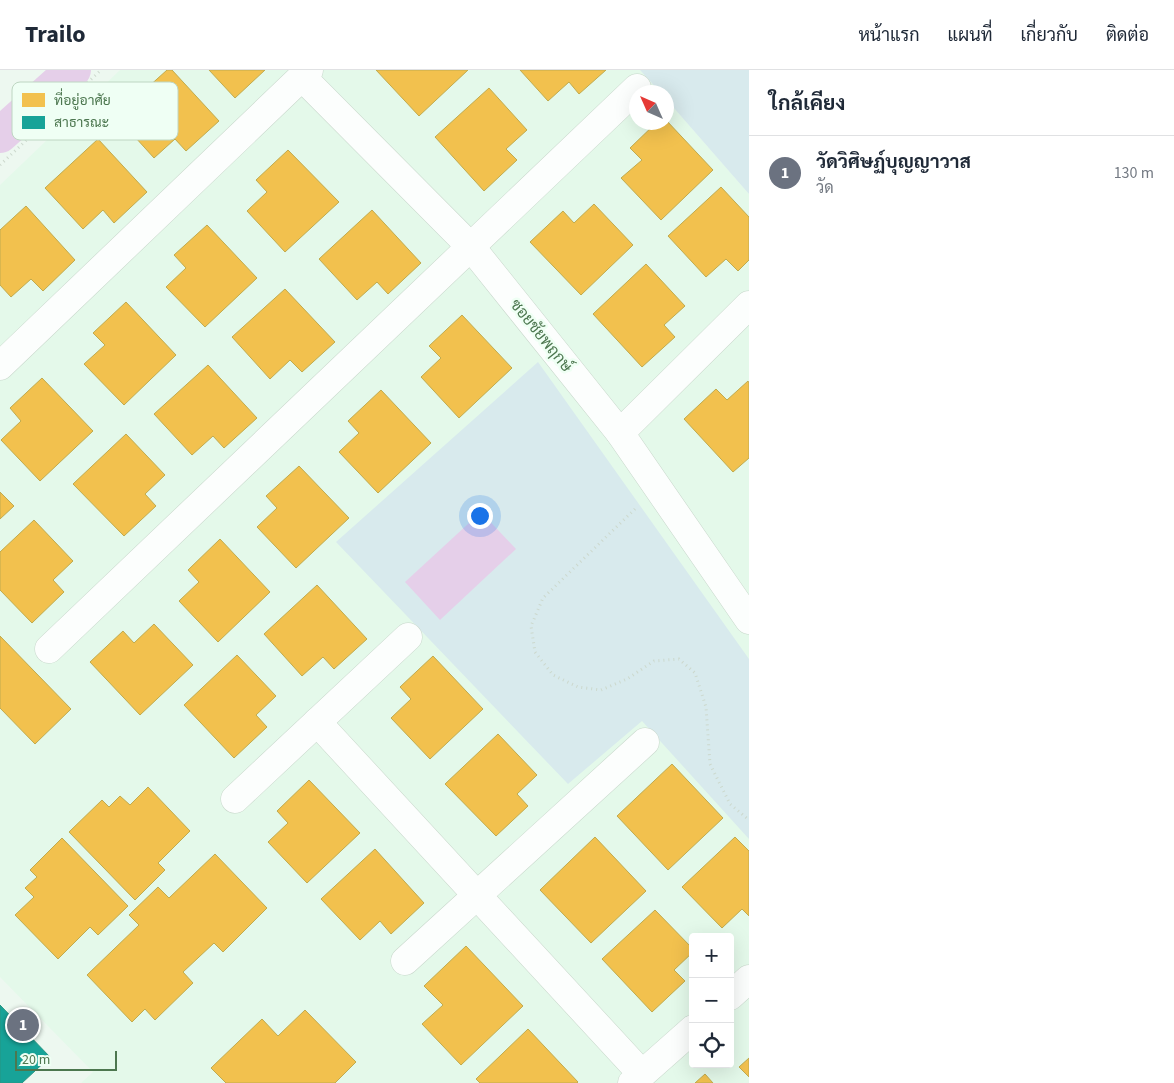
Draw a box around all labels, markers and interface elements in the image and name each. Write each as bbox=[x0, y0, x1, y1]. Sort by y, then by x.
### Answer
text: Trailo bbox=[25, 17, 86, 52]
text: หน้าแรก bbox=[858, 23, 920, 48]
text: แผนที่ bbox=[948, 23, 992, 48]
text: เกี่ยวกับ bbox=[1020, 23, 1078, 48]
text: ติดต่อ bbox=[1106, 23, 1149, 48]
legend bbox=[12, 82, 178, 140]
north arrow bbox=[629, 85, 674, 130]
text: ที่อยู่อาศัย bbox=[54, 88, 111, 111]
text: ใกล้เคียง bbox=[769, 88, 845, 118]
text: สาธารณะ bbox=[54, 113, 109, 133]
text: วัดวิศิษฏ์บุญญาวาส bbox=[816, 149, 971, 176]
text: 1 bbox=[781, 162, 789, 184]
text: 130 m bbox=[1114, 162, 1154, 184]
text: วัด bbox=[816, 177, 834, 199]
street label: ซอยชัยพฤกษ์ bbox=[505, 293, 579, 377]
your location bbox=[467, 503, 493, 529]
map controls bbox=[689, 933, 734, 1068]
button: + bbox=[689, 933, 734, 978]
button: − bbox=[689, 978, 734, 1023]
pin: 1 bbox=[7, 1006, 39, 1044]
button: locate bbox=[689, 1023, 734, 1068]
scale bar bbox=[15, 1048, 118, 1071]
text: 20 m bbox=[22, 1050, 50, 1070]

